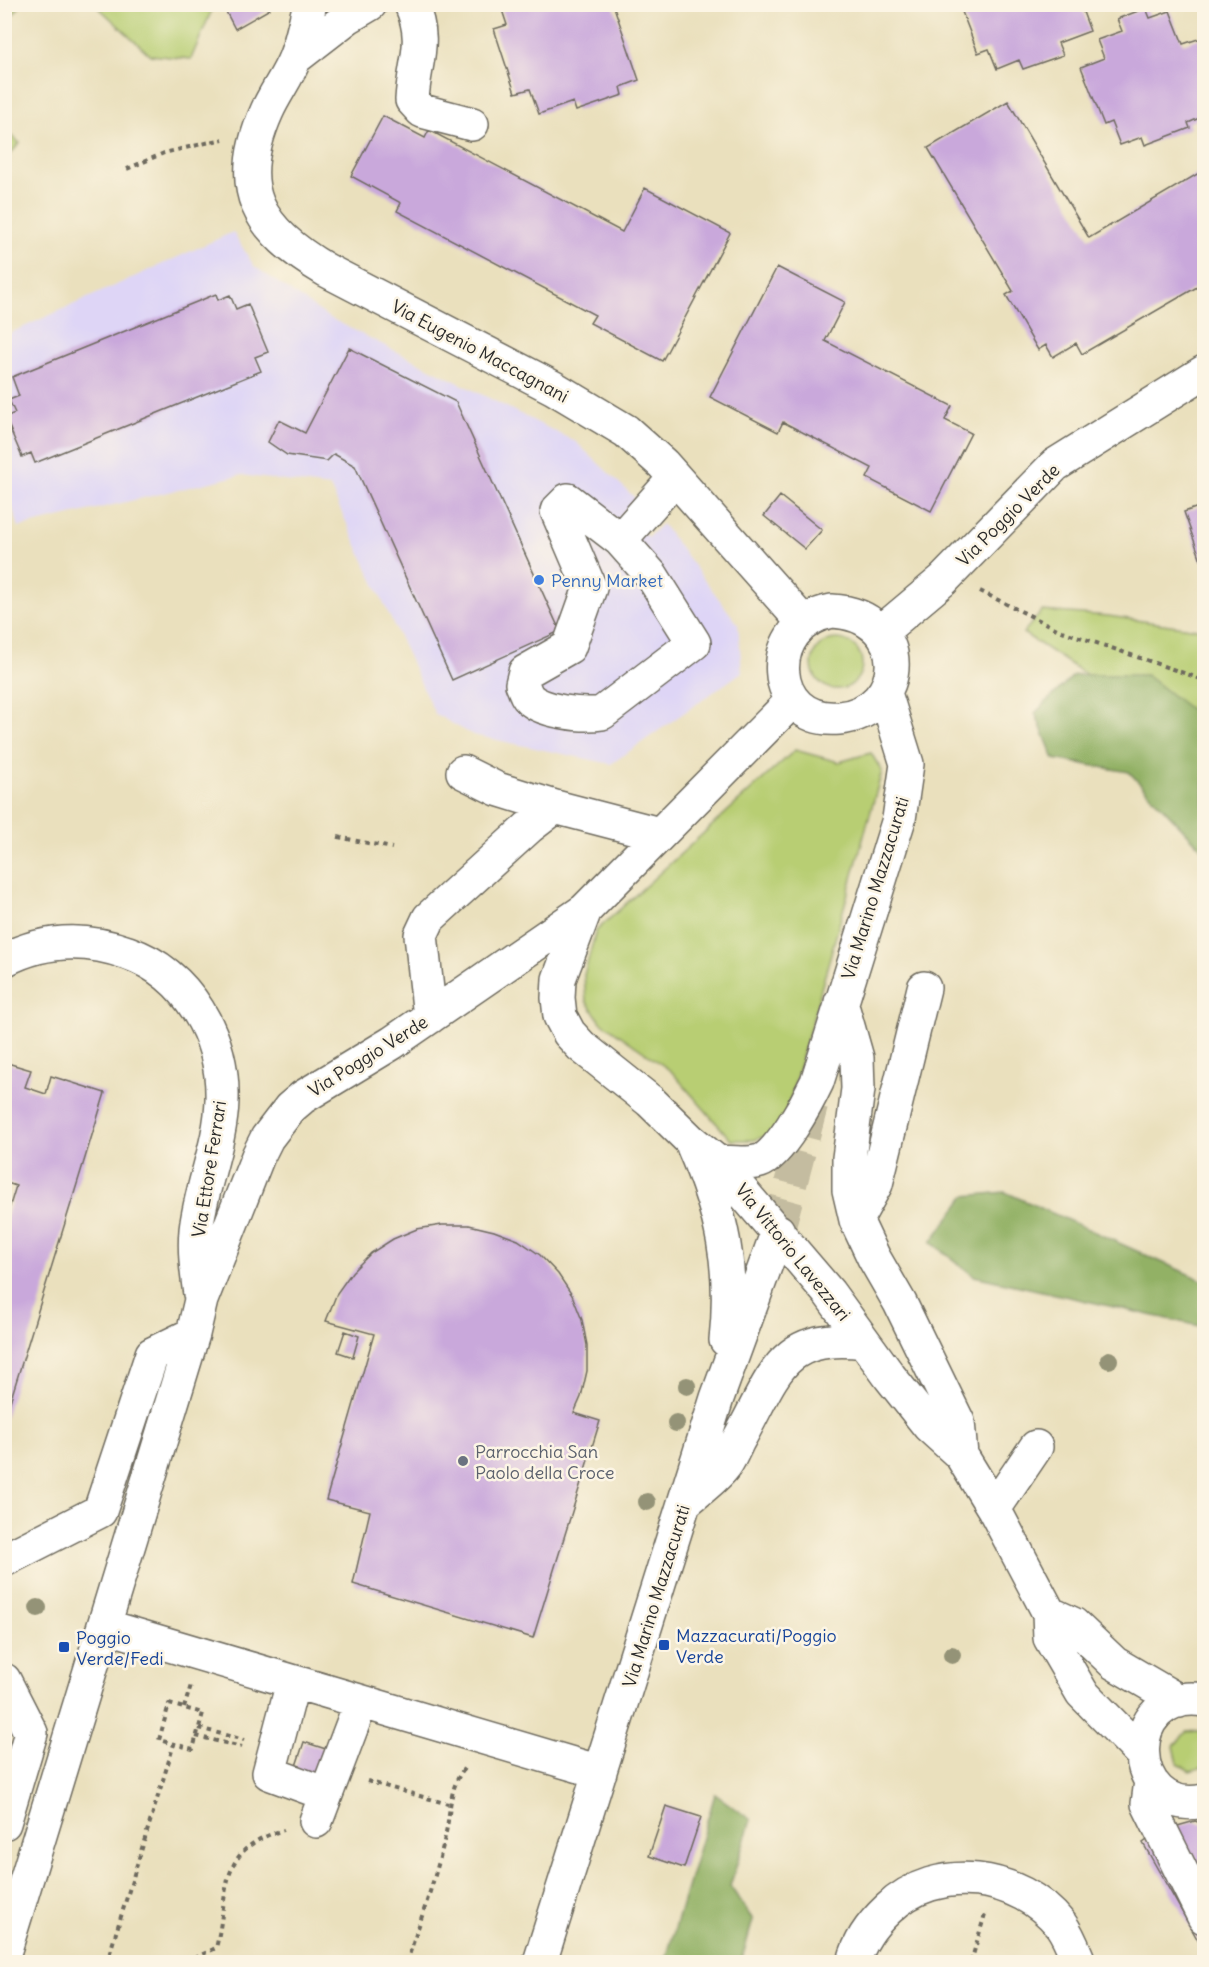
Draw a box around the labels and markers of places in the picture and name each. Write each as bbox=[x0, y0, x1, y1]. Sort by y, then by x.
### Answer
place label: Penny Market bbox=[551, 569, 663, 592]
marker: Penny Market bbox=[532, 573, 546, 587]
place label: Parrocchia San Paolo della Croce bbox=[475, 1440, 615, 1484]
marker: Parrocchia San Paolo della Croce bbox=[456, 1454, 470, 1468]
place label: Mazzacurati/Poggio Verde bbox=[676, 1624, 837, 1668]
place label: Poggio Verde/Fedi bbox=[76, 1626, 164, 1670]
marker: Mazzacurati/Poggio Verde bbox=[657, 1638, 671, 1652]
marker: Poggio Verde/Fedi bbox=[57, 1640, 71, 1654]

